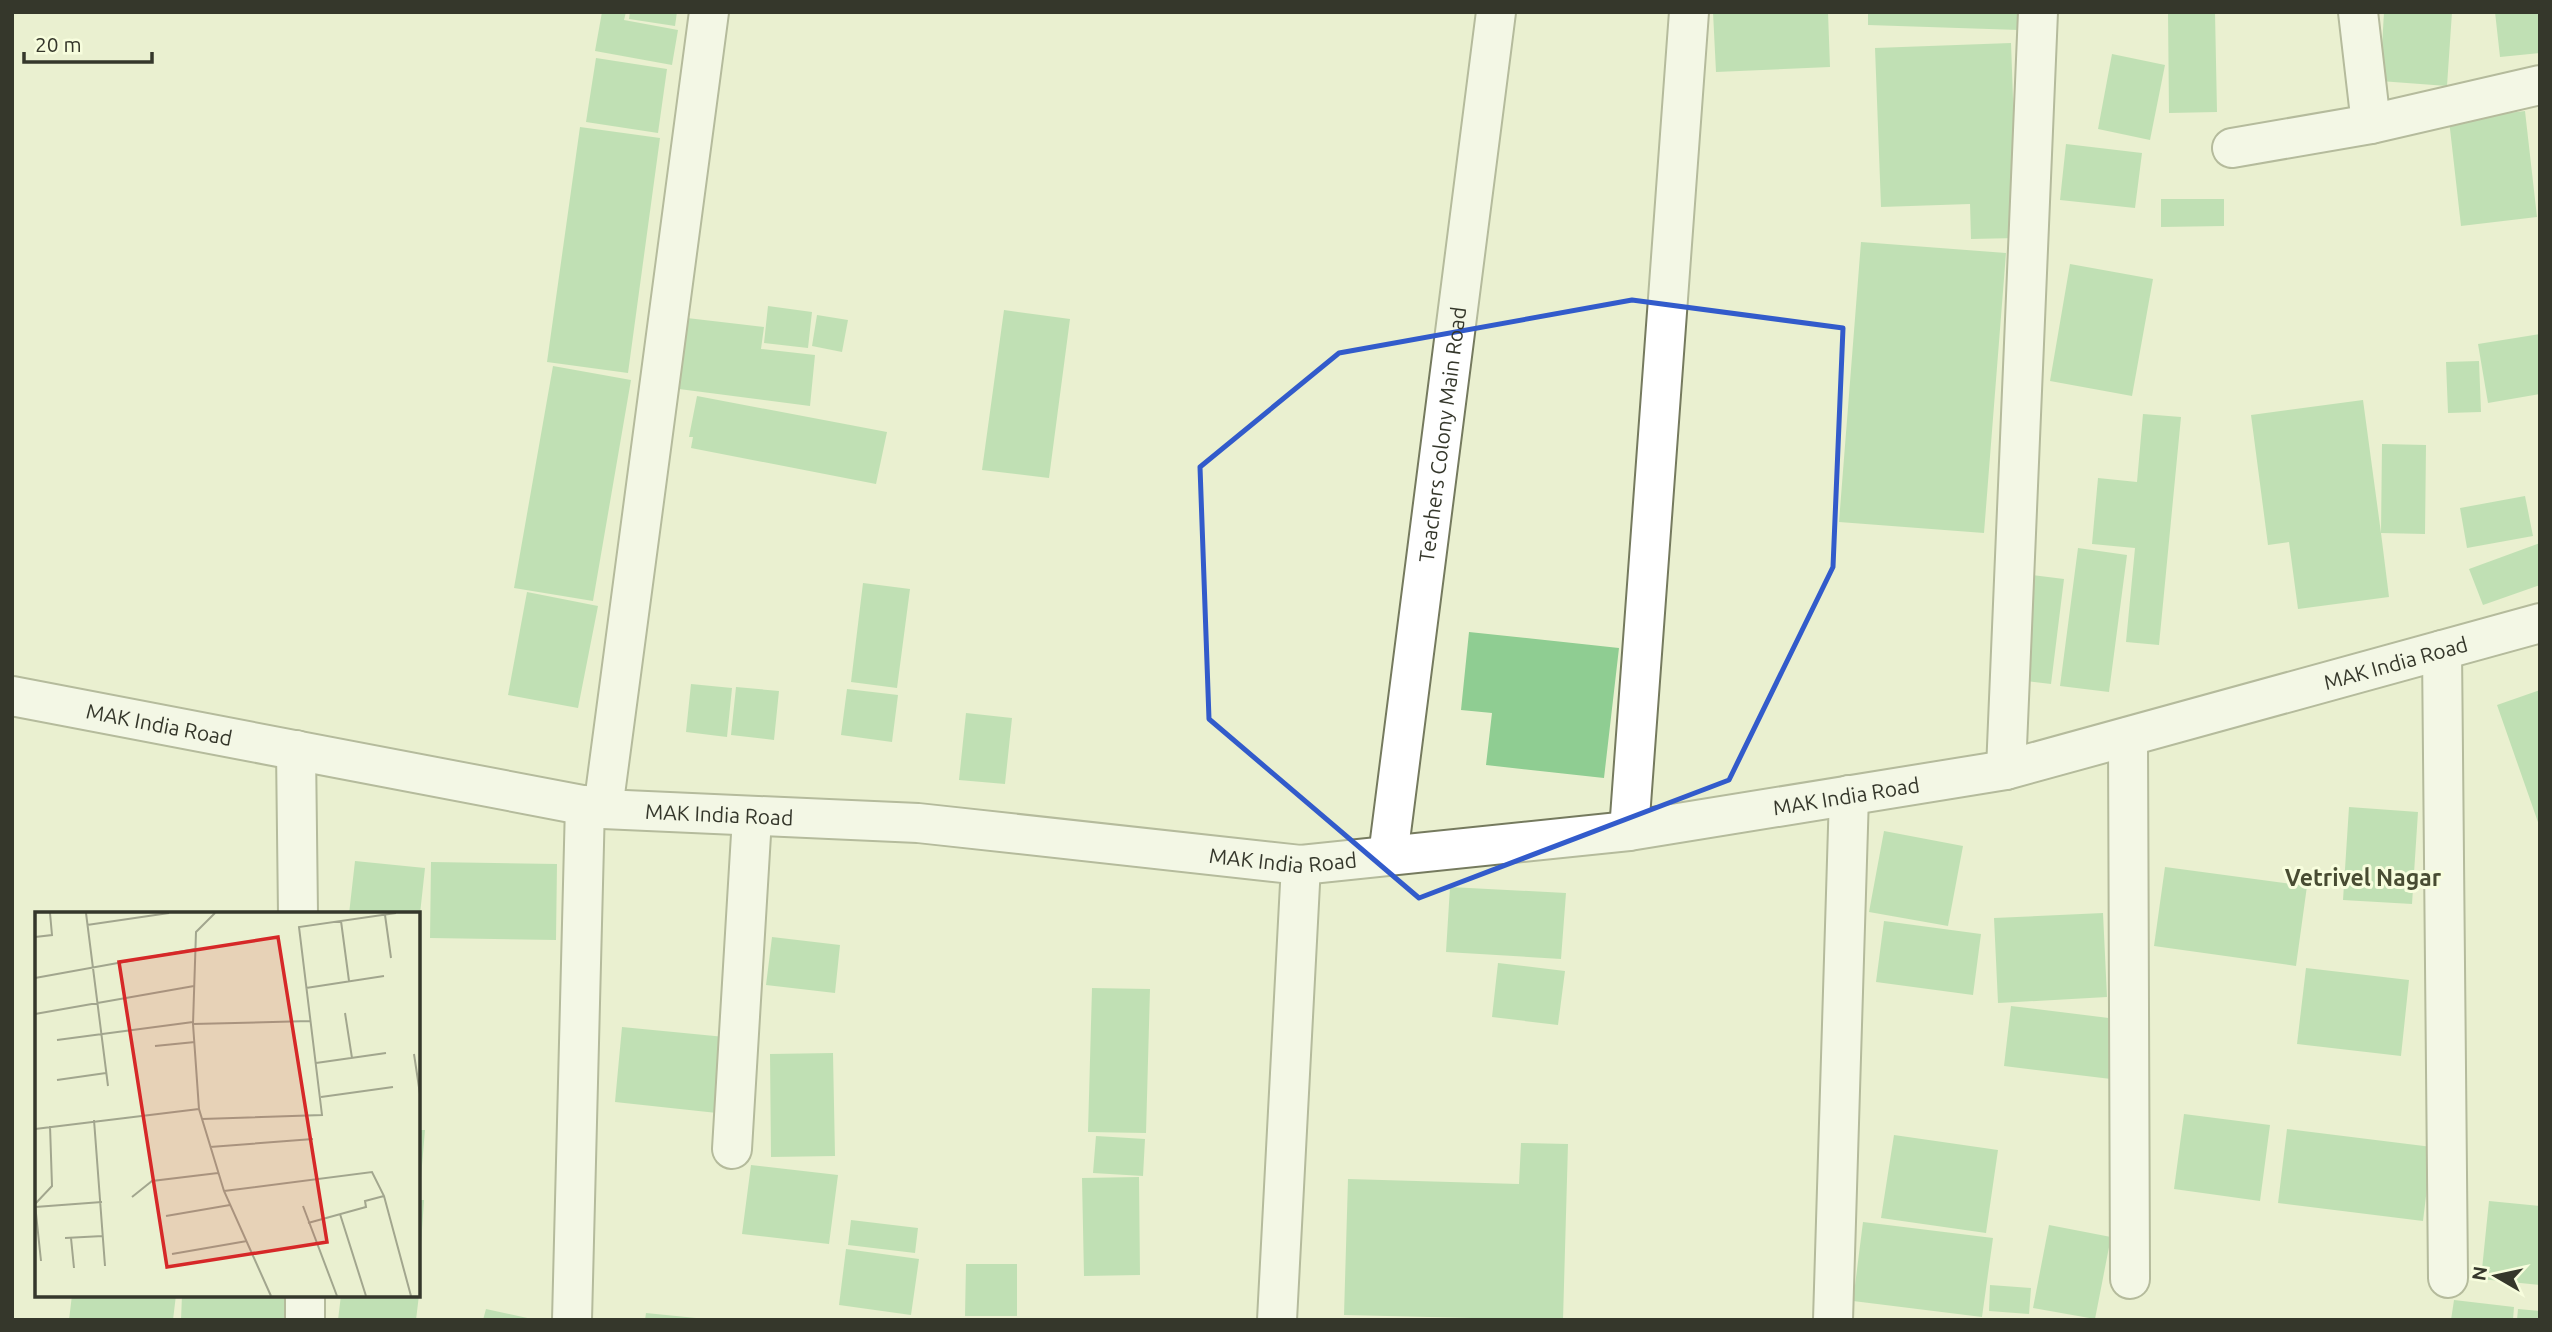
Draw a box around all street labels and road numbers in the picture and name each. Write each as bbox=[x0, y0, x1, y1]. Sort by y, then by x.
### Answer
street label: Teachers Colony Main Road bbox=[1414, 305, 1470, 564]
street label: MAK India Road bbox=[2321, 632, 2470, 694]
street label: MAK India Road bbox=[84, 698, 234, 750]
street label: MAK India Road bbox=[1771, 772, 1921, 820]
street label: MAK India Road bbox=[645, 799, 794, 829]
street label: MAK India Road bbox=[1208, 843, 1358, 877]

